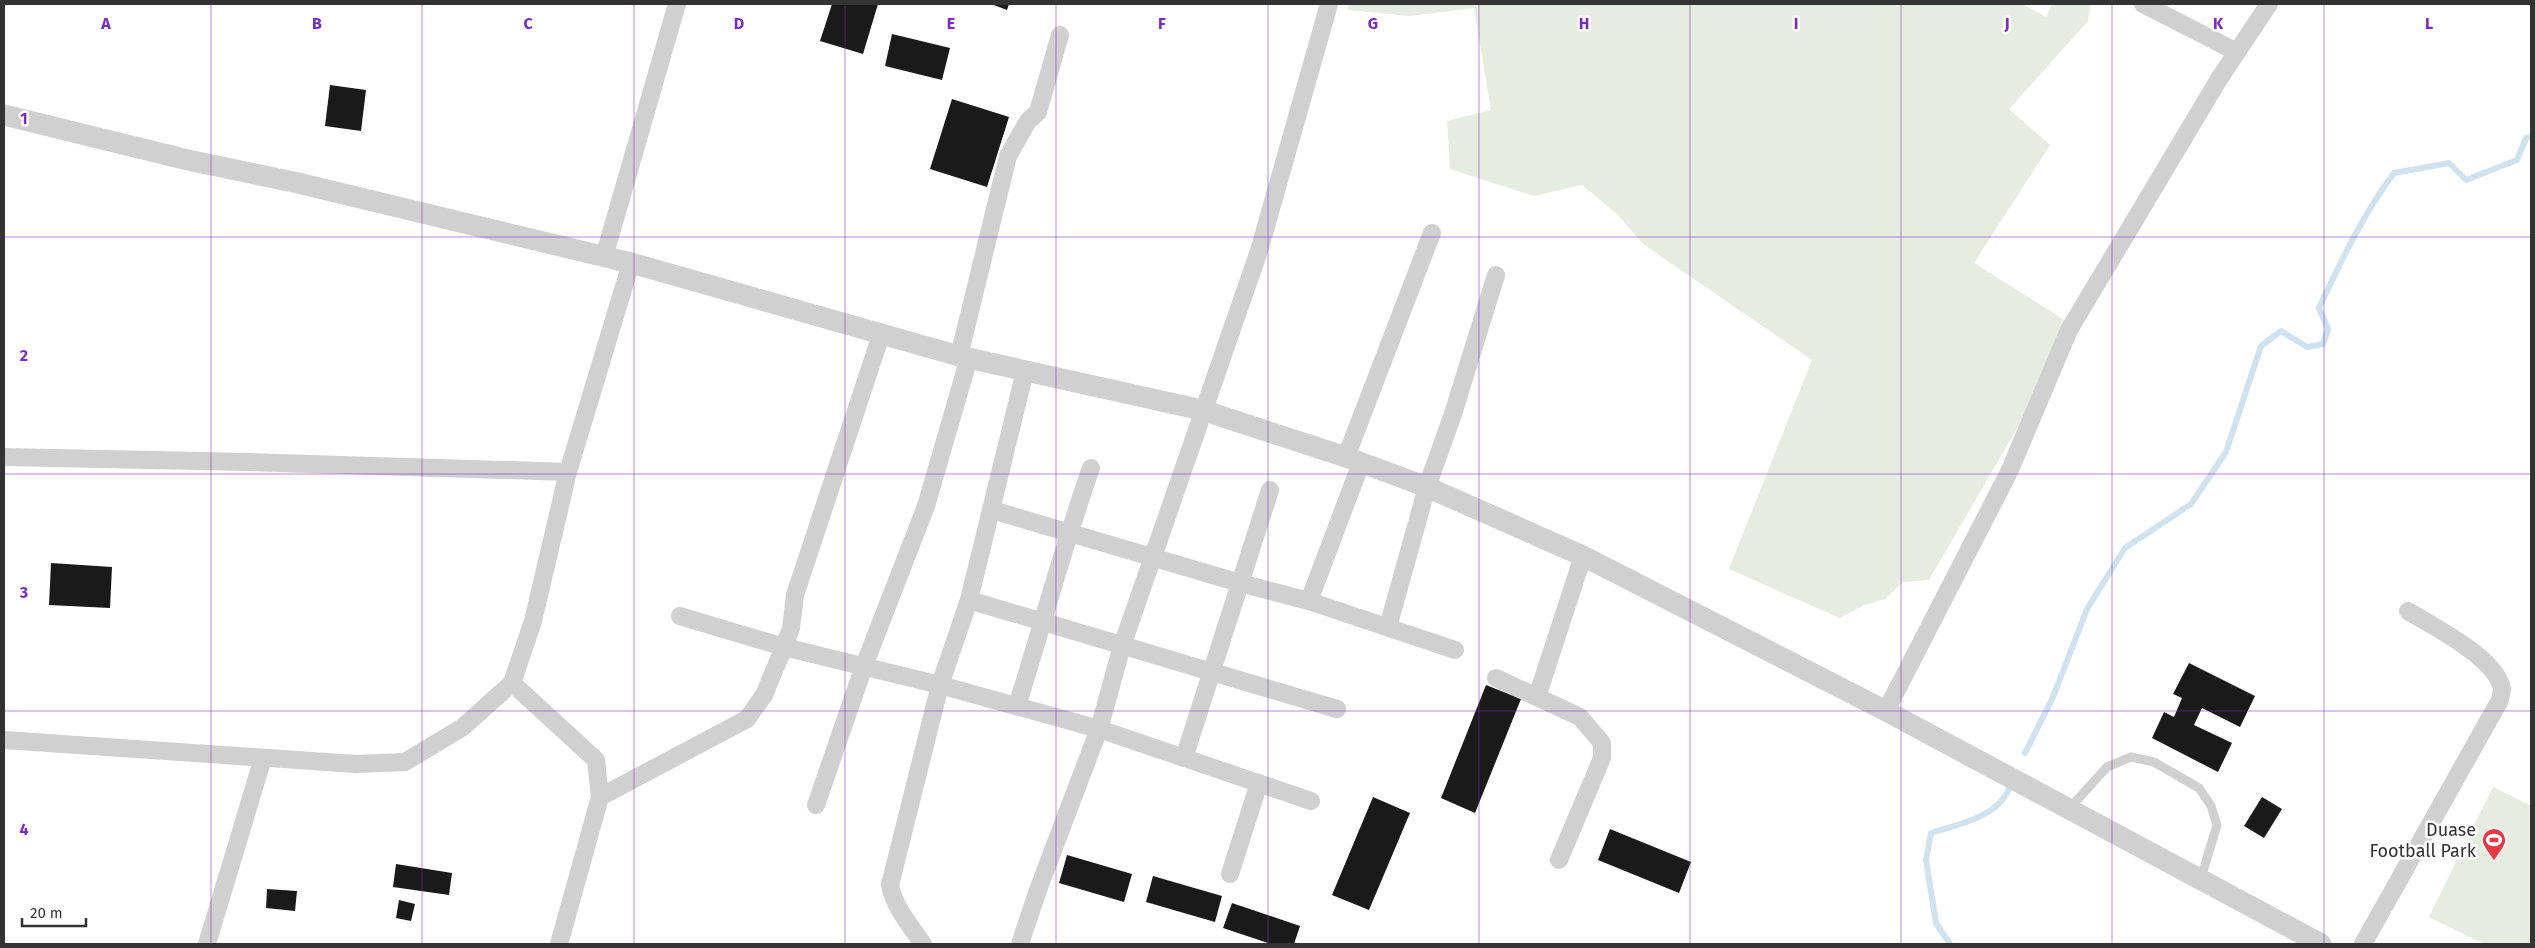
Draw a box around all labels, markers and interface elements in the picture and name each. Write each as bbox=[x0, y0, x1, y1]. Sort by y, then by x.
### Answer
text: A bbox=[100, 14, 111, 33]
text: B bbox=[312, 14, 322, 33]
text: C bbox=[523, 14, 533, 33]
text: D bbox=[734, 14, 744, 33]
text: E bbox=[947, 14, 955, 33]
text: F bbox=[1158, 14, 1166, 33]
text: G bbox=[1368, 14, 1378, 33]
text: H bbox=[1579, 14, 1589, 33]
text: I bbox=[1794, 14, 1798, 33]
text: J bbox=[2003, 14, 2010, 33]
text: K bbox=[2213, 14, 2224, 33]
text: L bbox=[2425, 14, 2433, 33]
text: 1 bbox=[20, 109, 28, 128]
text: 2 bbox=[20, 346, 28, 365]
text: 3 bbox=[19, 583, 28, 602]
place label: Duase Football Park bbox=[2369, 819, 2477, 862]
text: 4 bbox=[19, 820, 29, 839]
sports icon: Duase Football Park bbox=[2481, 827, 2507, 861]
scale bar bbox=[22, 896, 86, 928]
text: 20 m bbox=[30, 904, 63, 922]

